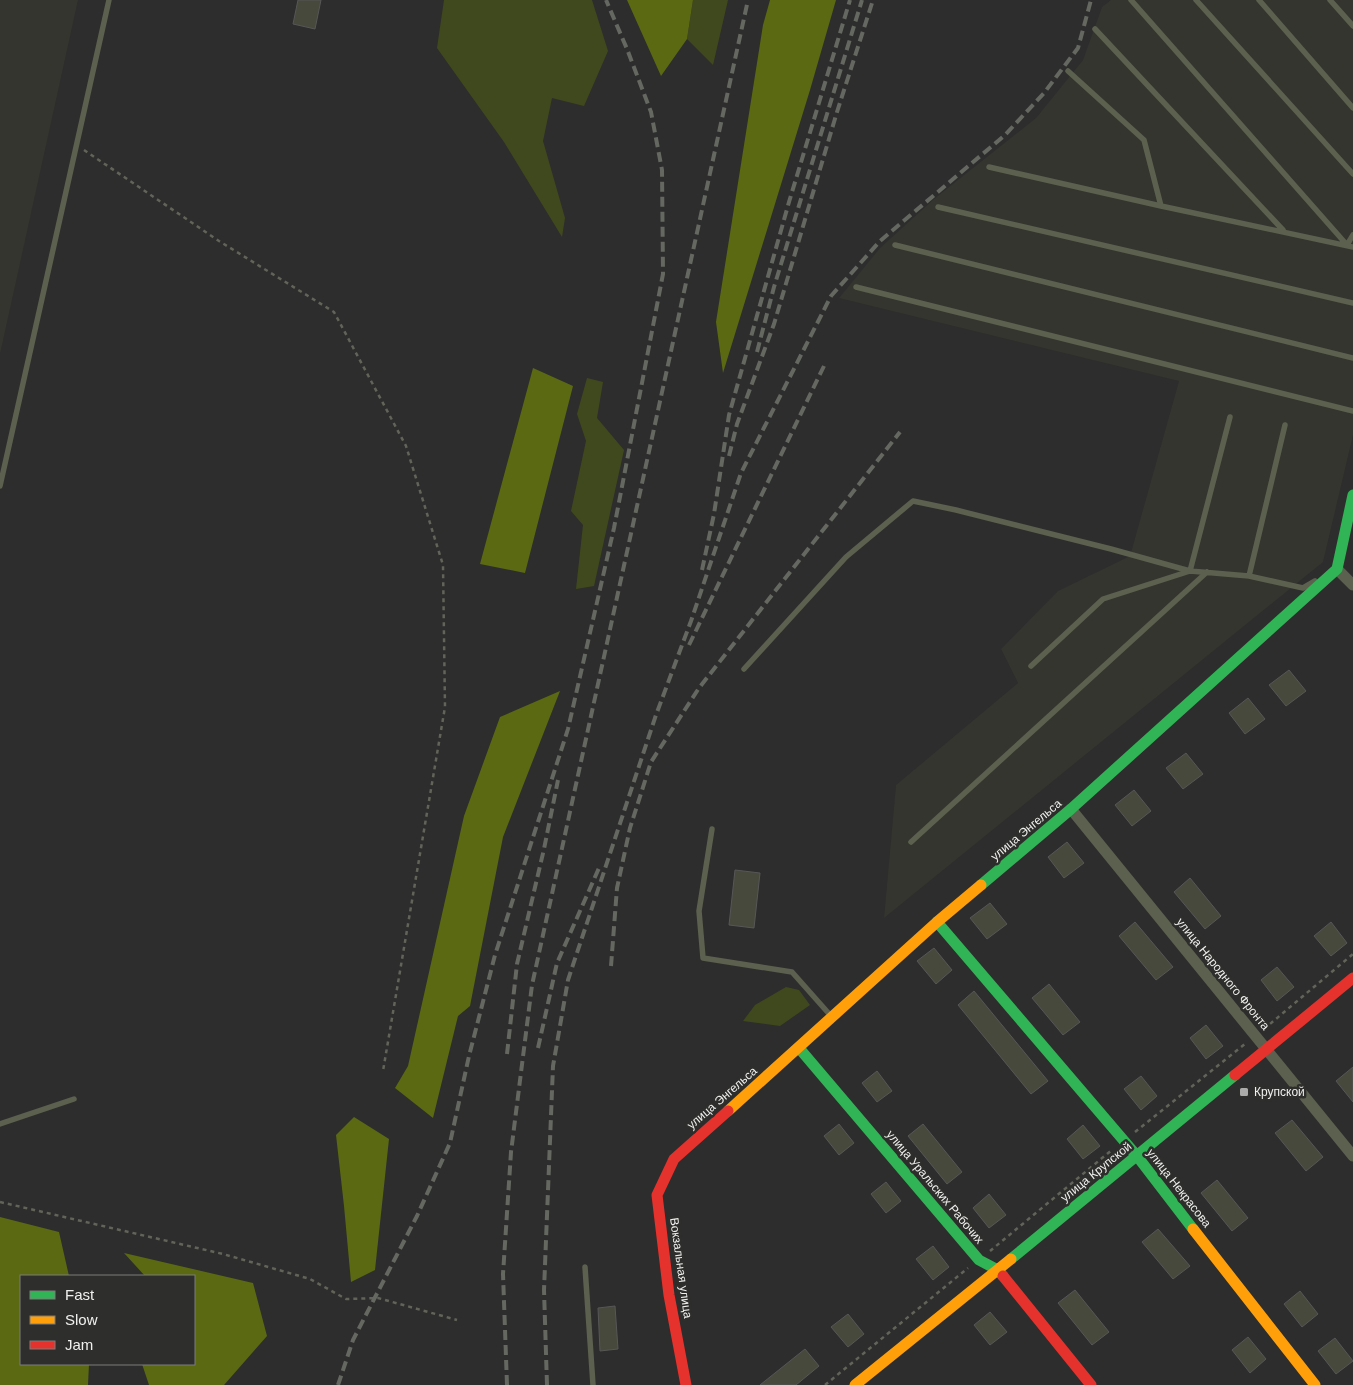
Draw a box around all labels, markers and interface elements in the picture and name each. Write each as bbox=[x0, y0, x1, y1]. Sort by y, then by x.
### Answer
street label: улица Энгельса bbox=[988, 796, 1064, 864]
street label: улица Народного Фронта bbox=[1173, 915, 1273, 1033]
street label: улица Энгельса bbox=[684, 1064, 760, 1132]
place label: Крупской bbox=[1254, 1085, 1305, 1099]
marker: Крупской bbox=[1238, 1086, 1250, 1098]
street label: улица Уральских Рабочих bbox=[883, 1127, 987, 1247]
street label: улица Крупской bbox=[1058, 1139, 1134, 1205]
street label: улица Некрасова bbox=[1144, 1146, 1214, 1230]
street label: Вокзальная улица bbox=[667, 1217, 695, 1320]
legend bbox=[20, 1275, 195, 1365]
text: Fast bbox=[65, 1286, 95, 1303]
text: Slow bbox=[65, 1311, 98, 1328]
text: Jam bbox=[65, 1336, 93, 1353]

